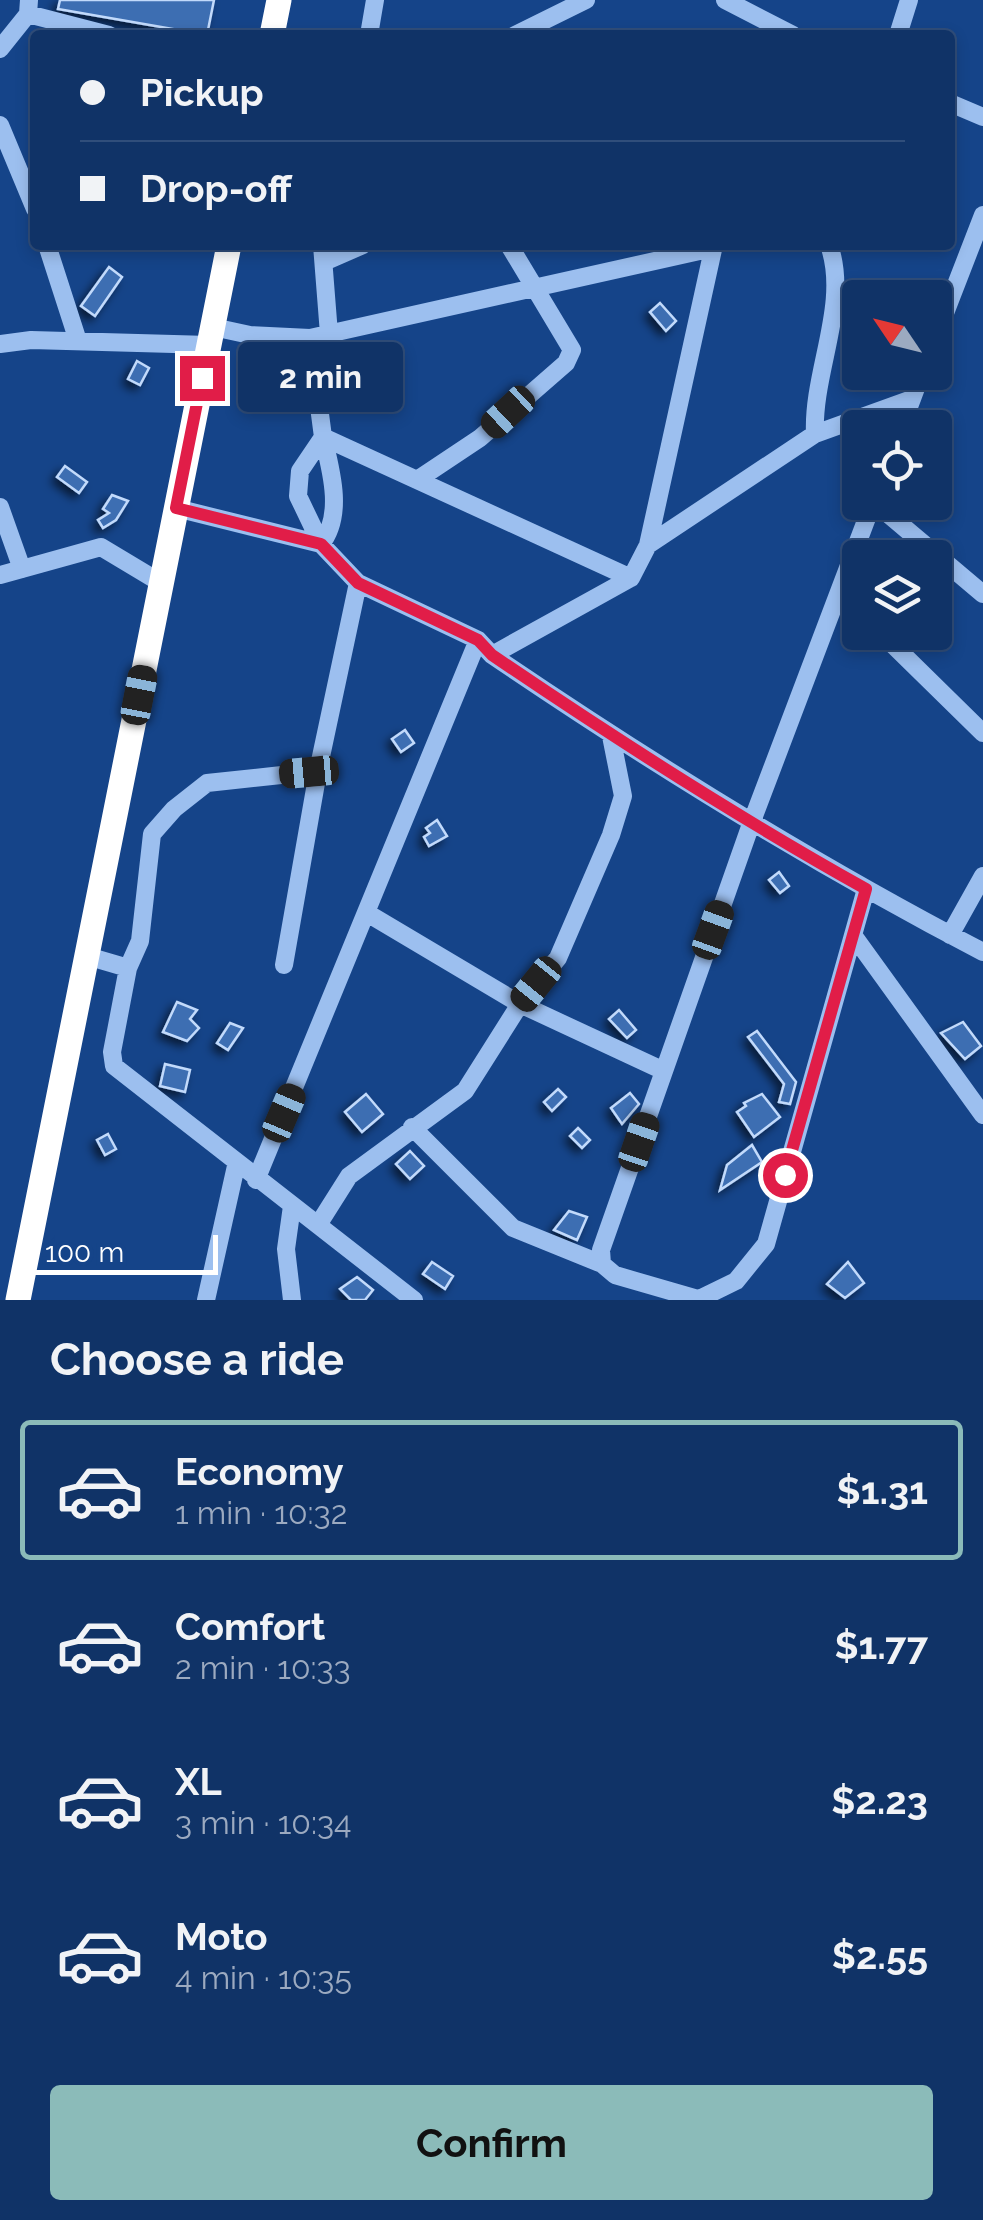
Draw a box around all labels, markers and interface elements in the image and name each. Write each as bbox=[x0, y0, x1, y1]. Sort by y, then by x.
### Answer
text: Pickup bbox=[140, 70, 264, 115]
text: Drop-off bbox=[140, 166, 292, 211]
north arrow bbox=[842, 280, 952, 390]
map controls bbox=[842, 280, 952, 650]
callout: 2 min bbox=[237, 343, 402, 413]
route end bbox=[180, 356, 225, 401]
text: 2 min bbox=[279, 358, 362, 395]
car bbox=[476, 381, 540, 443]
button: locate bbox=[842, 410, 952, 520]
button: layers bbox=[842, 540, 952, 650]
car bbox=[119, 663, 159, 727]
car bbox=[278, 754, 340, 790]
car bbox=[689, 897, 737, 963]
car bbox=[505, 951, 567, 1017]
car bbox=[258, 1080, 310, 1146]
car bbox=[615, 1109, 663, 1175]
route start bbox=[763, 1153, 808, 1198]
scale bar bbox=[30, 1230, 218, 1274]
text: 100 m bbox=[45, 1236, 124, 1269]
text: Choose a ride bbox=[50, 1333, 344, 1386]
icon: car bbox=[55, 1445, 145, 1535]
text: Economy bbox=[175, 1449, 344, 1494]
text: $1.31 bbox=[837, 1468, 928, 1513]
text: 1 min · 10:32 bbox=[175, 1494, 347, 1531]
icon: car bbox=[55, 1600, 145, 1690]
text: Comfort bbox=[175, 1604, 325, 1649]
text: $1.77 bbox=[834, 1623, 928, 1668]
text: 2 min · 10:33 bbox=[175, 1649, 351, 1686]
icon: car bbox=[55, 1755, 145, 1845]
text: XL bbox=[175, 1759, 222, 1804]
text: $2.23 bbox=[831, 1778, 928, 1823]
text: 3 min · 10:34 bbox=[175, 1804, 352, 1841]
icon: car bbox=[55, 1910, 145, 2000]
text: Moto bbox=[175, 1914, 268, 1959]
text: $2.55 bbox=[832, 1933, 928, 1978]
text: 4 min · 10:35 bbox=[175, 1959, 352, 1996]
button: Confirm bbox=[50, 2085, 933, 2200]

